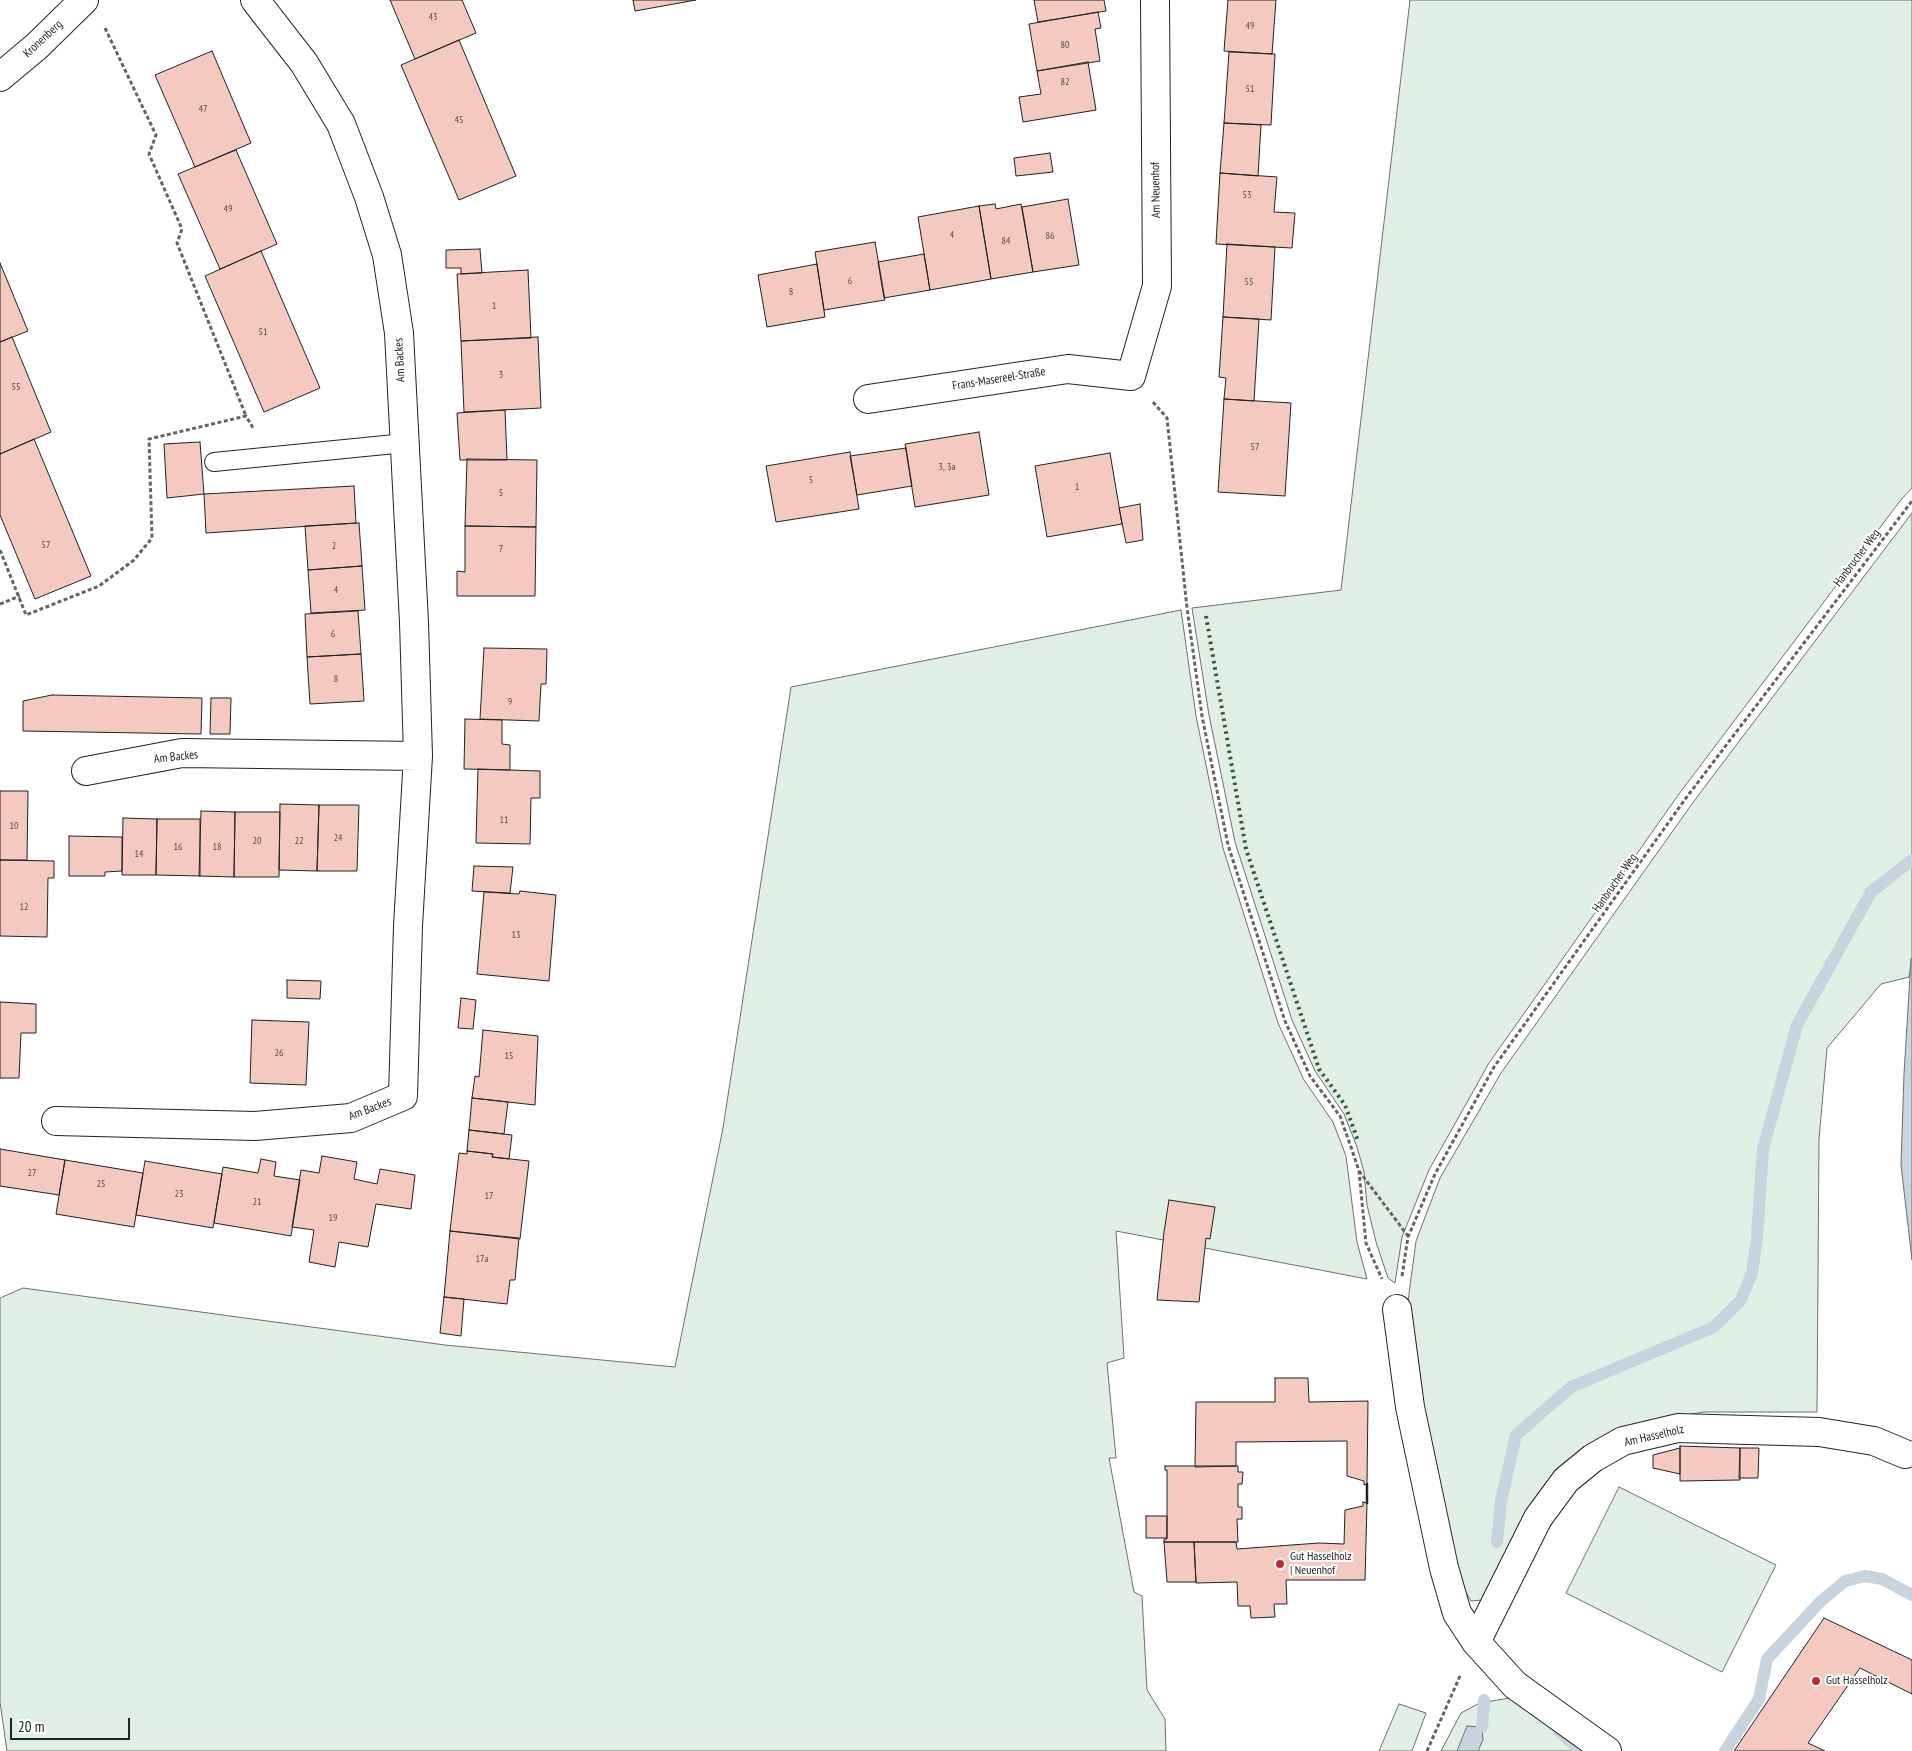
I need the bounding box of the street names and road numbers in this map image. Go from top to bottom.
street label: Kronenberg [20,17,66,61]
street label: Am Neuenhof [1148,162,1164,218]
street label: Am Backes [392,338,408,382]
street label: Frans-Masereel-Straße [951,365,1047,393]
street label: Hanbrucher Weg [1831,526,1883,590]
street label: Am Backes [153,748,199,766]
street label: Hanbrucher Weg [1590,851,1640,915]
street label: Am Backes [347,1094,393,1124]
street label: Am Hasselholz [1623,1422,1685,1450]

